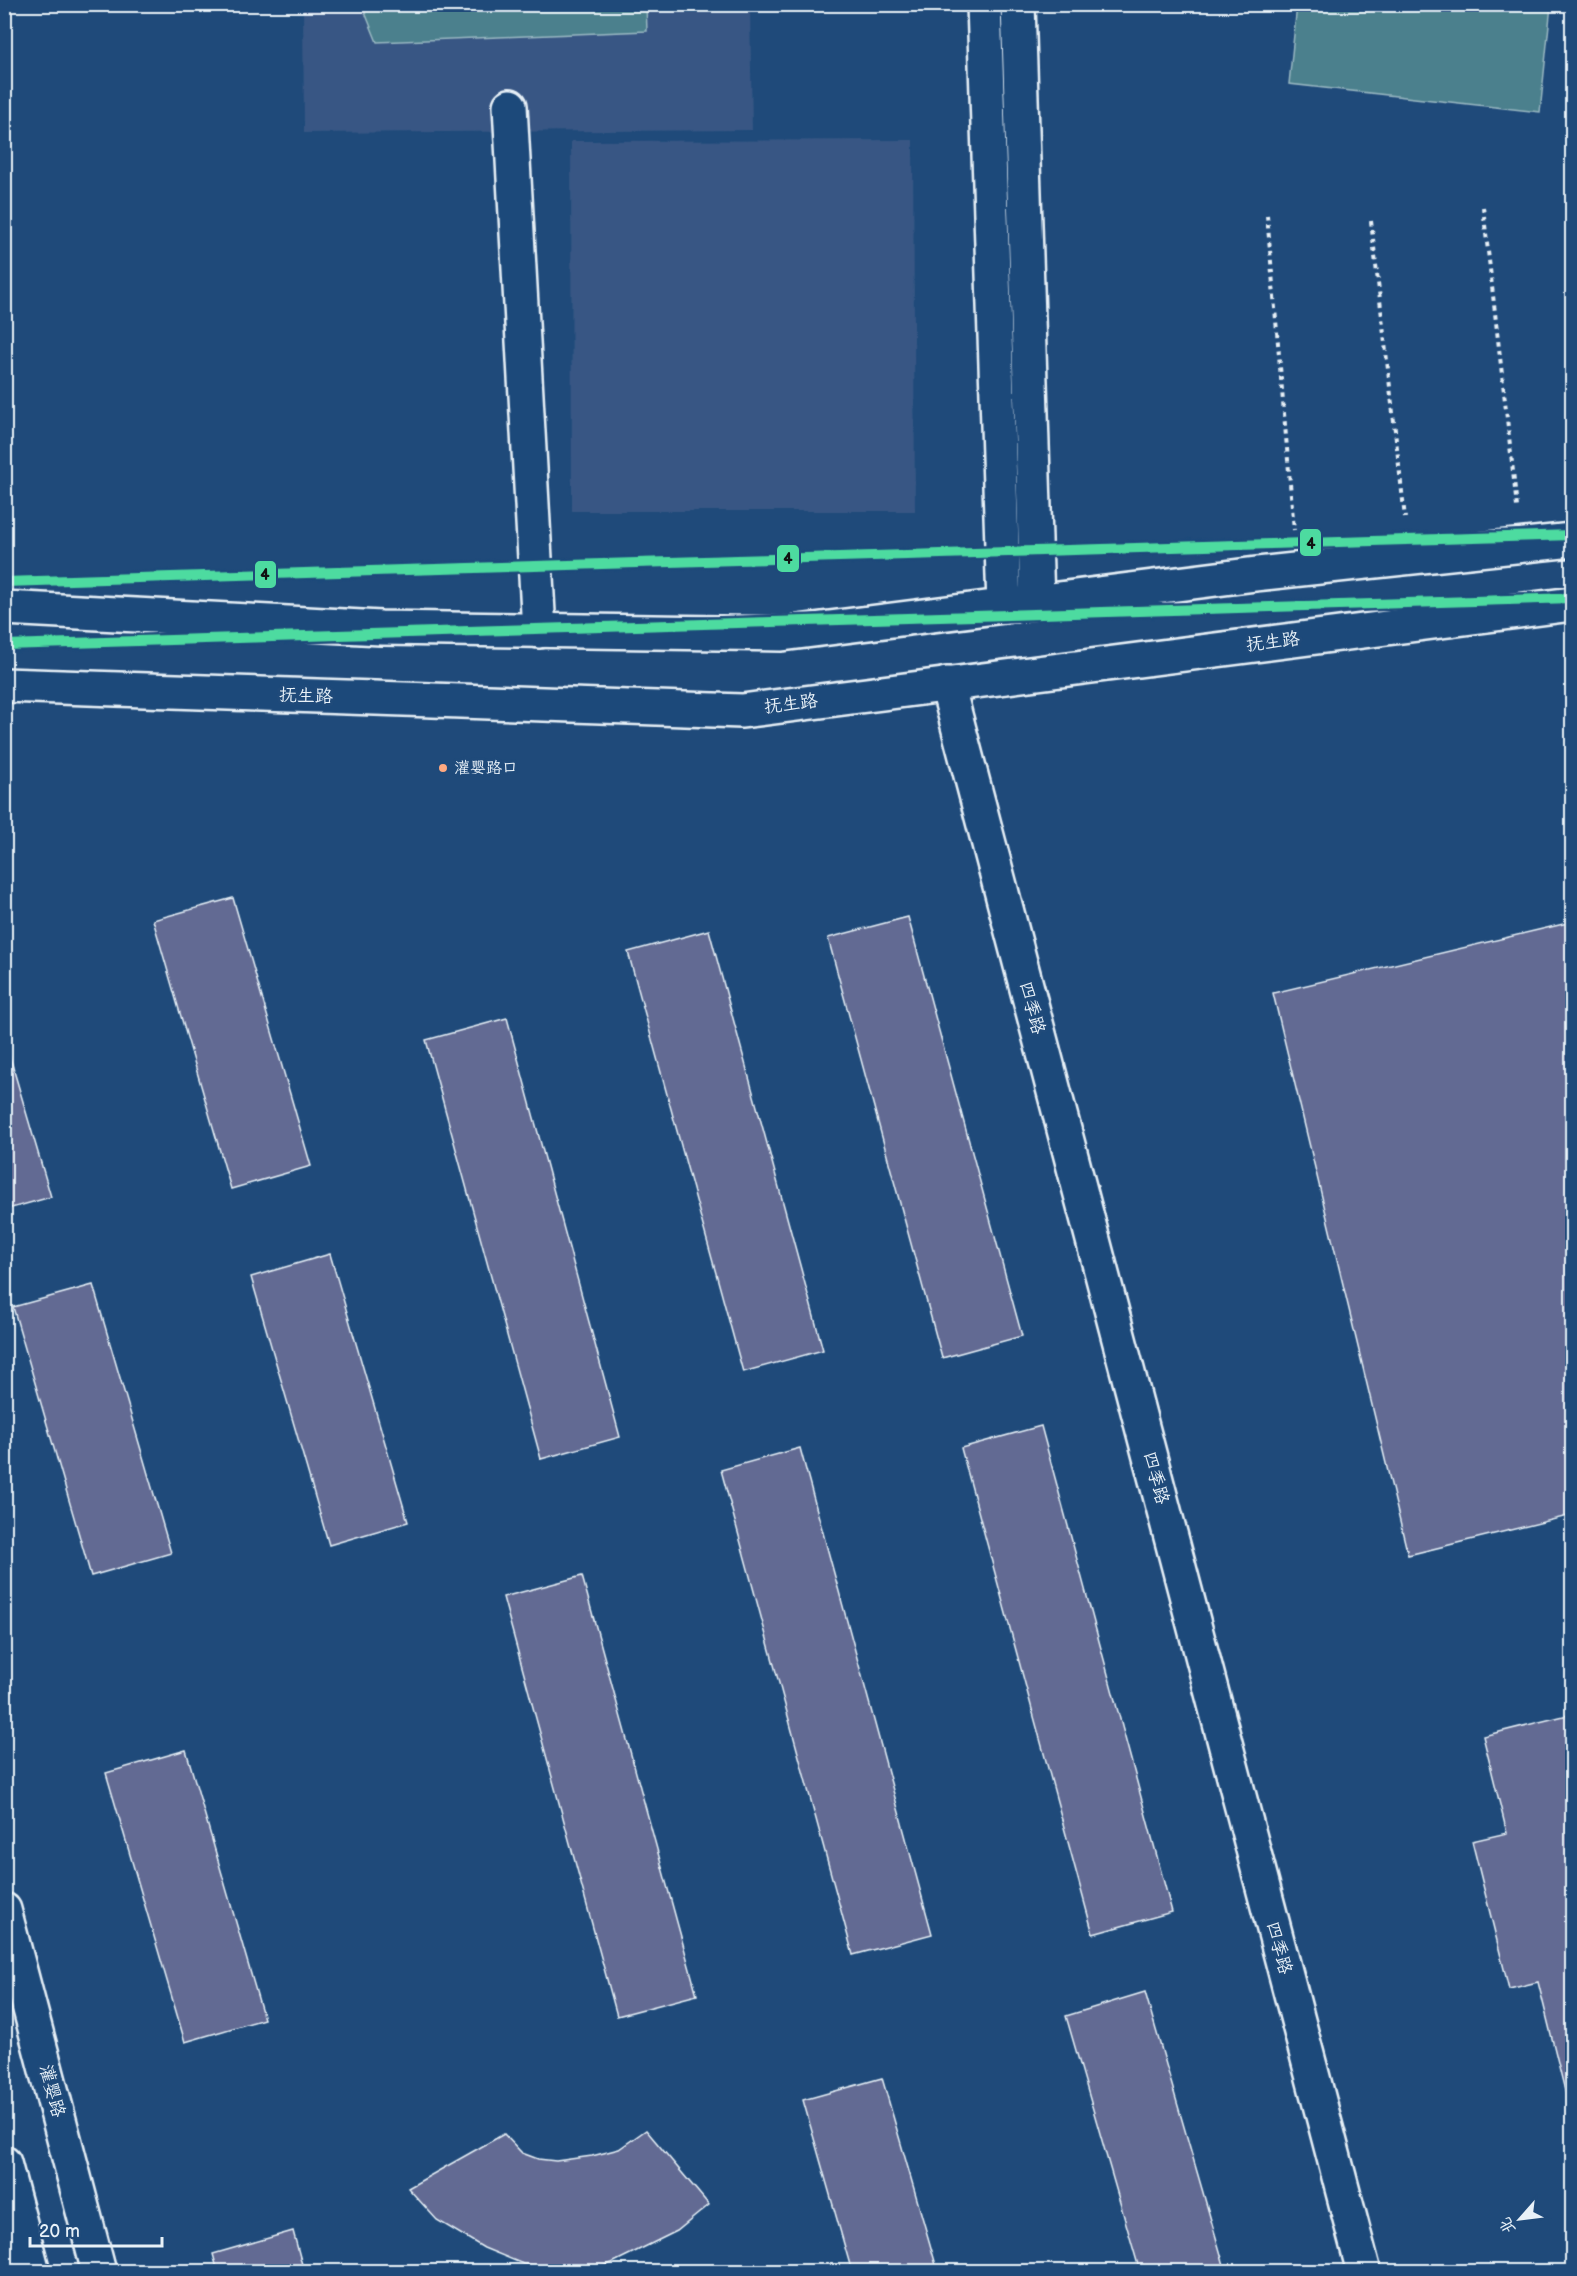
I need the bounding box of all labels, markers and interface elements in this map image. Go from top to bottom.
line badge: 4 [1299,528,1322,557]
text: 4 [1306,535,1316,554]
line badge: 4 [776,544,800,573]
text: 4 [783,550,793,569]
line badge: 4 [254,560,277,589]
text: 4 [260,566,270,585]
street label: 抚生路 [1245,628,1301,656]
street label: 抚生路 [279,685,333,707]
street label: 抚生路 [763,690,819,718]
place label: 灌婴路口 [454,759,518,778]
marker: 灌婴路口 [437,762,449,774]
street label: 四季路 [1015,979,1049,1037]
street label: 四季路 [1139,1449,1173,1507]
street label: 四季路 [1262,1919,1296,1977]
street label: 灌婴路 [35,2062,69,2120]
north arrow [1490,2189,1550,2249]
scale bar [30,2210,162,2248]
text: 北 [1496,2214,1520,2237]
text: 20 m [39,2221,80,2242]

